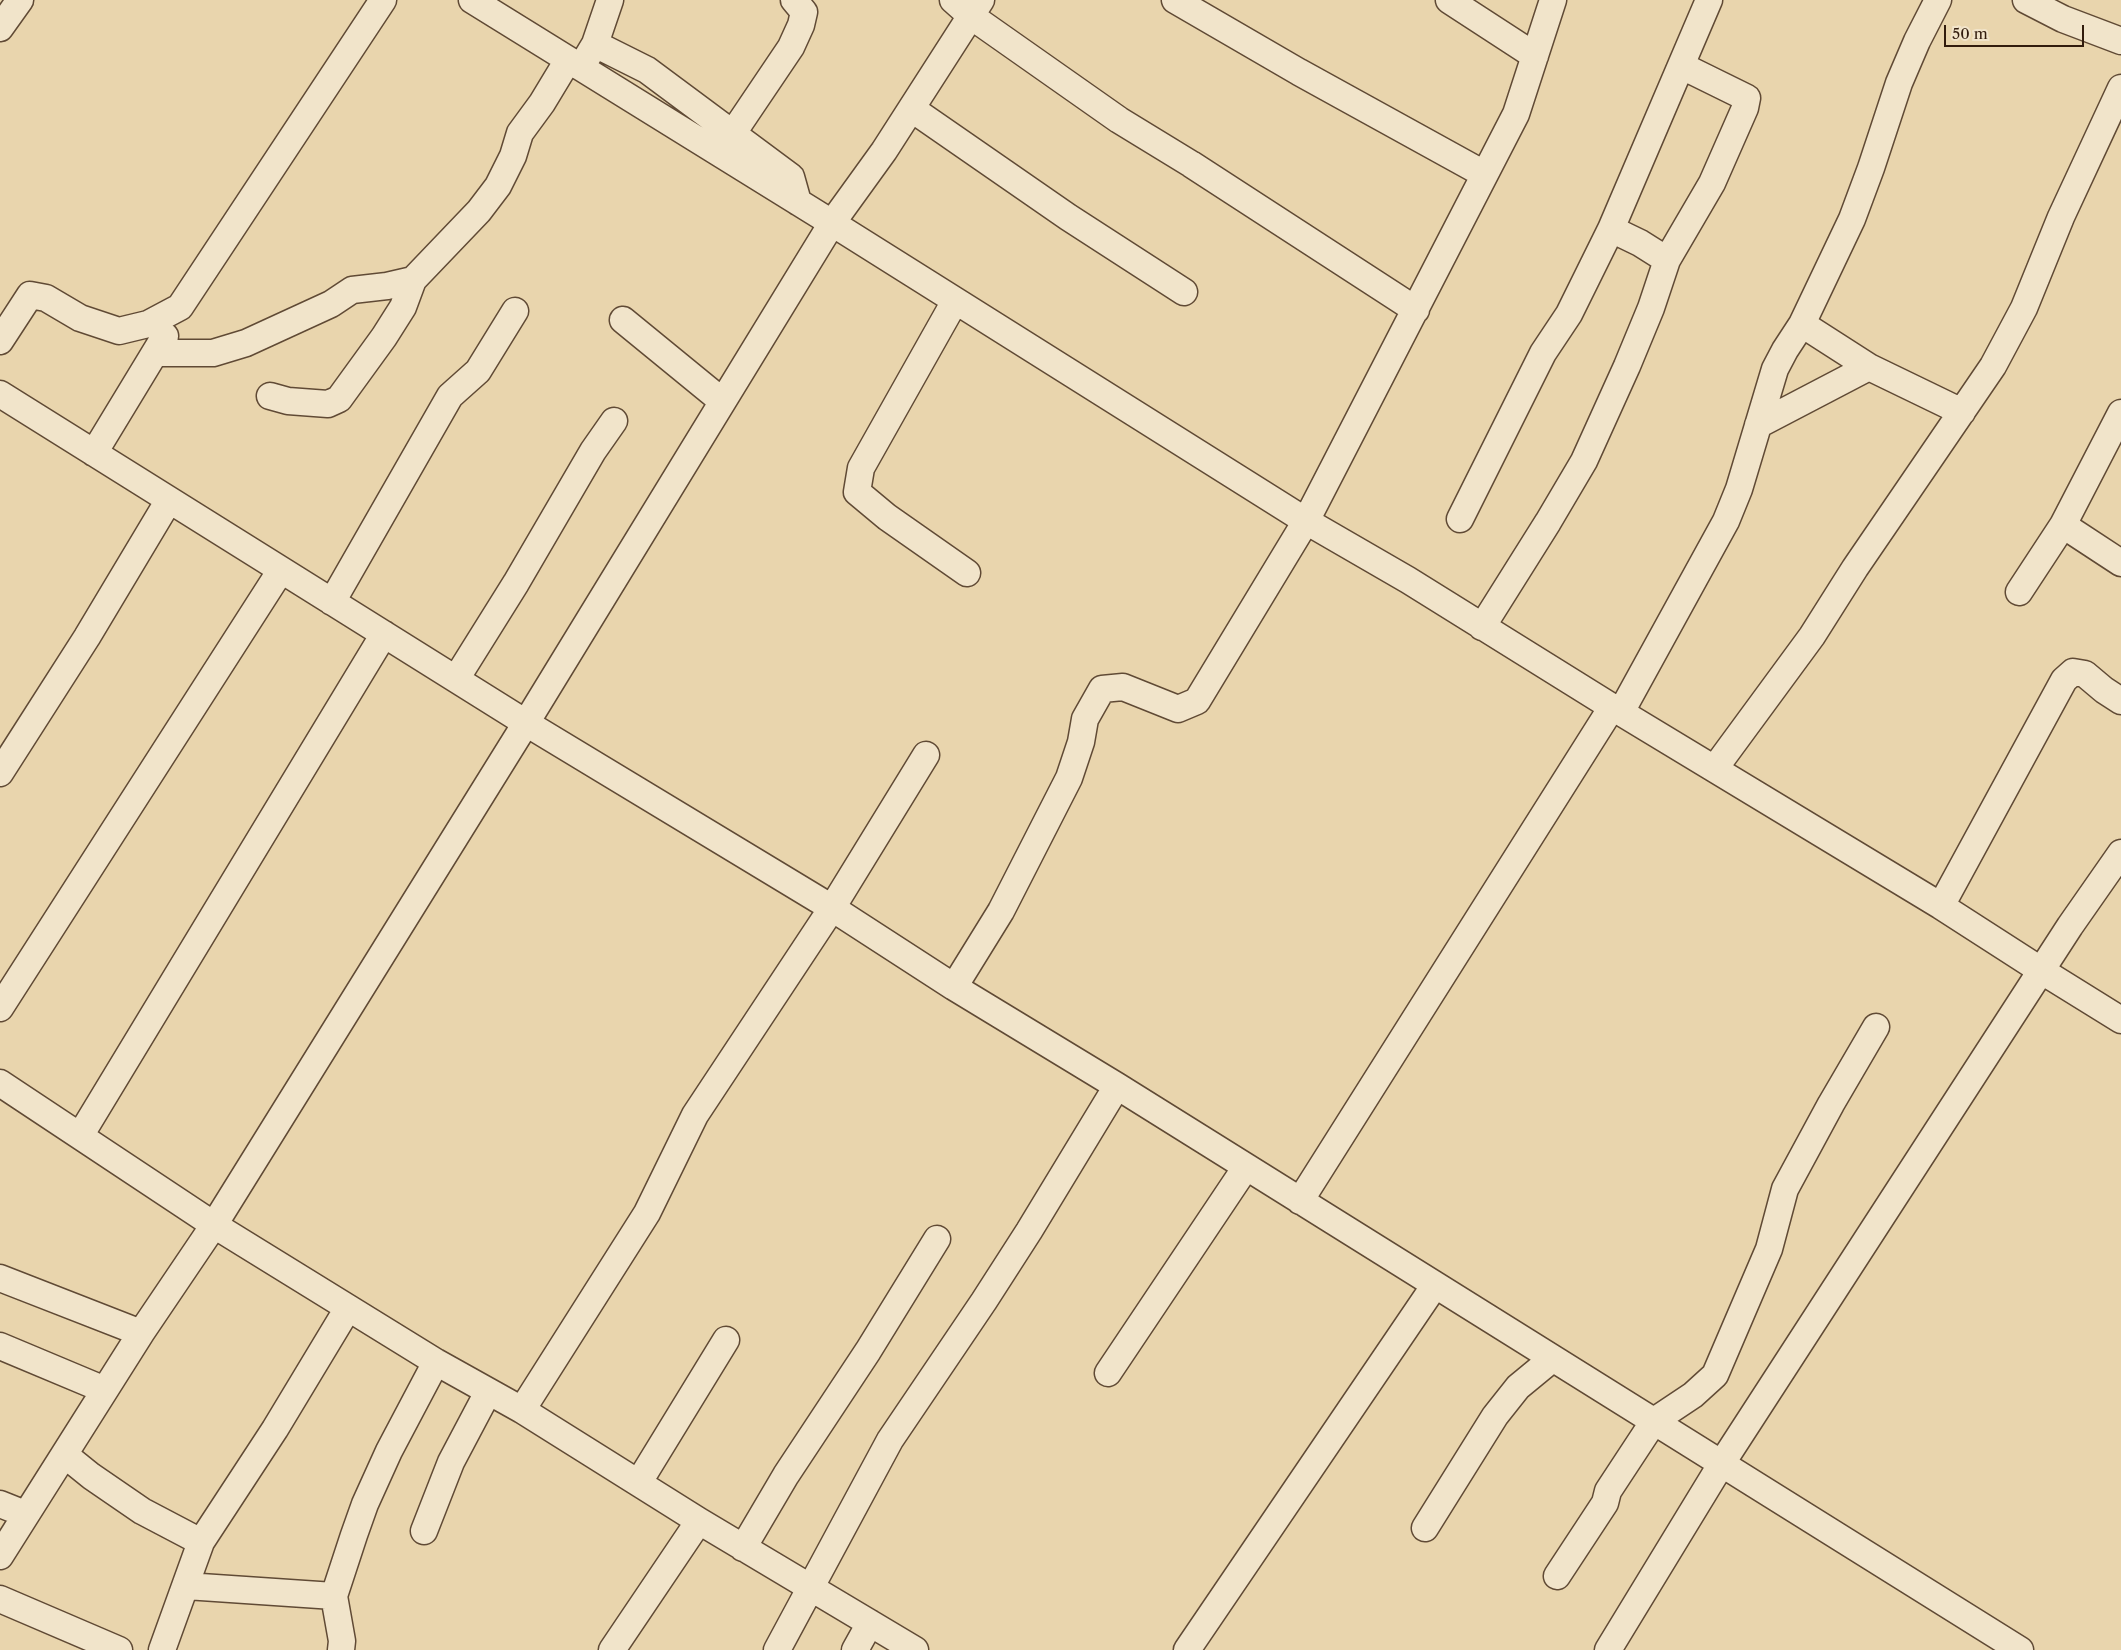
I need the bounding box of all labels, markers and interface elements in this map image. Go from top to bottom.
scale bar [1946,15,2086,47]
text: 50 m [1952,24,1988,43]

